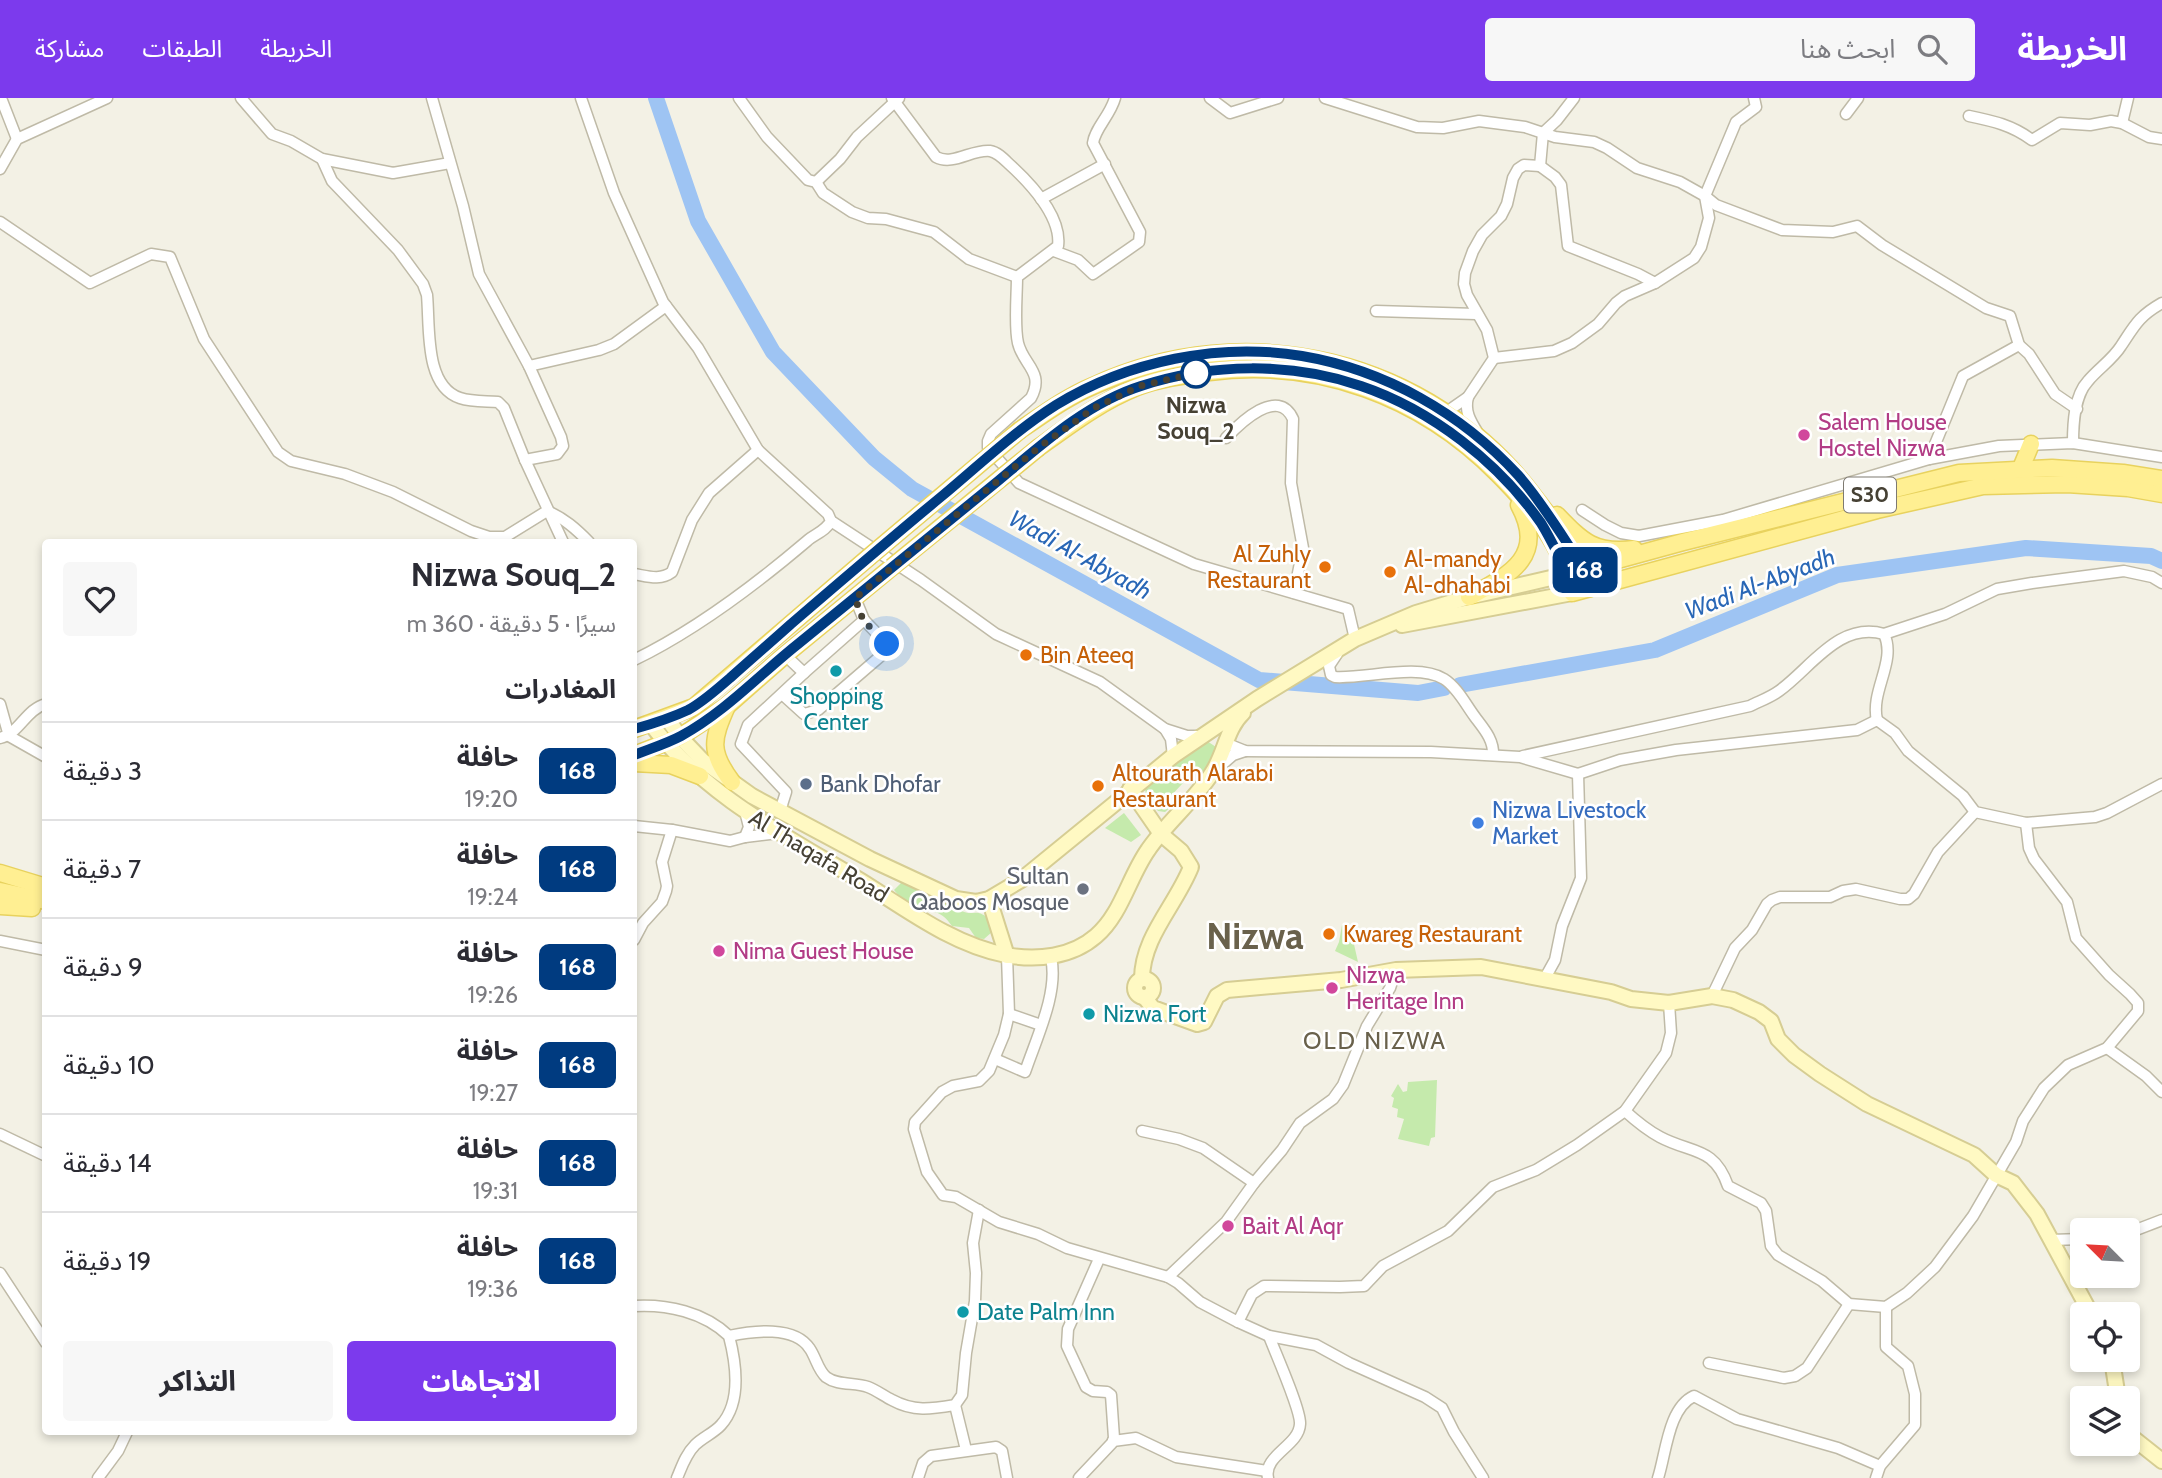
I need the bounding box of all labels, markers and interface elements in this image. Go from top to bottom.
search box [1485,18,1975,81]
text: الخريطة [2017,28,2127,68]
icon: search [1913,30,1951,68]
text: ابحث هنا [1800,33,1895,65]
text: مشاركة [35,34,104,63]
text: الطبقات [142,34,222,63]
text: الخريطة [260,34,332,63]
marker: Nizwa Souq_2 [1181,358,1211,388]
place label: Nizwa Souq_2 [1157,391,1235,445]
place label: Salem House Hostel Nizwa [1818,408,1947,462]
marker: Salem House Hostel Nizwa [1796,427,1812,443]
road number: S30 [1844,478,1896,512]
water label: Wadi Al-Abyadh [1004,503,1157,606]
place label: Al Zuhly Restaurant [1207,540,1311,594]
water label: Wadi Al-Abyadh [1681,542,1839,625]
place label: Al-mandy Al-dhahabi [1404,545,1511,599]
line badge: 168 [1545,547,1625,593]
text: Nizwa Souq_2 [411,554,616,594]
text: 168 [1567,555,1603,584]
marker: Al Zuhly Restaurant [1317,559,1333,575]
button: heart [63,562,137,636]
marker: Al-mandy Al-dhahabi [1382,564,1398,580]
text: سيرًا · 5 دقيقة · 360 m [407,610,616,638]
your location [869,626,904,661]
place label: Bin Ateeq [1040,641,1134,669]
marker: Bin Ateeq [1018,647,1034,663]
marker: Shopping Center [828,663,844,679]
text: المغادرات [505,673,616,705]
place label: Shopping Center [789,682,883,736]
text: حافلة [457,741,518,773]
text: 3 دقيقة [63,755,142,787]
text: 168 [559,756,596,785]
place label: Altourath Alarabi Restaurant [1112,759,1273,813]
place label: Bank Dhofar [820,770,941,798]
marker: Bank Dhofar [798,776,814,792]
marker: Altourath Alarabi Restaurant [1090,778,1106,794]
text: 19:20 [465,785,518,813]
place label: Nizwa Livestock Market [1492,796,1647,850]
street label: Al Thaqafa Road [744,803,894,909]
marker: Nizwa Livestock Market [1470,815,1486,831]
text: حافلة [457,839,518,871]
text: 7 دقيقة [63,853,141,885]
text: 168 [559,854,596,883]
place label: Sultan Qaboos Mosque [910,862,1069,916]
marker: Sultan Qaboos Mosque [1075,881,1091,897]
text: 19:24 [467,883,518,911]
district label: Nizwa [1206,913,1304,958]
place label: Kwareg Restaurant [1343,920,1522,948]
marker: Kwareg Restaurant [1321,926,1337,942]
text: حافلة [457,937,518,969]
place label: Nima Guest House [733,937,914,965]
marker: Nima Guest House [711,943,727,959]
text: 9 دقيقة [63,951,143,983]
text: 168 [559,952,596,981]
place label: Nizwa Heritage Inn [1346,961,1464,1015]
marker: Nizwa Heritage Inn [1324,980,1340,996]
text: 19:26 [468,981,518,1009]
place label: Nizwa Fort [1103,1000,1206,1028]
marker: Nizwa Fort [1081,1006,1097,1022]
district label: OLD NIZWA [1303,1026,1447,1055]
text: حافلة [457,1035,518,1067]
text: 10 دقيقة [63,1049,155,1081]
text: 168 [559,1050,596,1079]
text: 19:27 [469,1079,518,1107]
text: حافلة [457,1133,518,1165]
text: 14 دقيقة [63,1147,152,1179]
text: 168 [559,1148,596,1177]
text: 19:31 [473,1177,518,1205]
place label: Bait Al Aqr [1242,1212,1344,1240]
marker: Bait Al Aqr [1220,1218,1236,1234]
north arrow [2070,1218,2140,1288]
map controls [2070,1218,2140,1456]
text: حافلة [457,1231,518,1263]
text: 19 دقيقة [63,1245,151,1277]
text: 168 [559,1246,596,1275]
text: 19:36 [467,1275,518,1303]
place label: Date Palm Inn [977,1298,1115,1326]
button: locate [2070,1302,2140,1372]
marker: Date Palm Inn [955,1304,971,1320]
button: التذاكر [63,1341,333,1421]
button: الاتجاهات [347,1341,616,1421]
button: layers [2070,1386,2140,1456]

